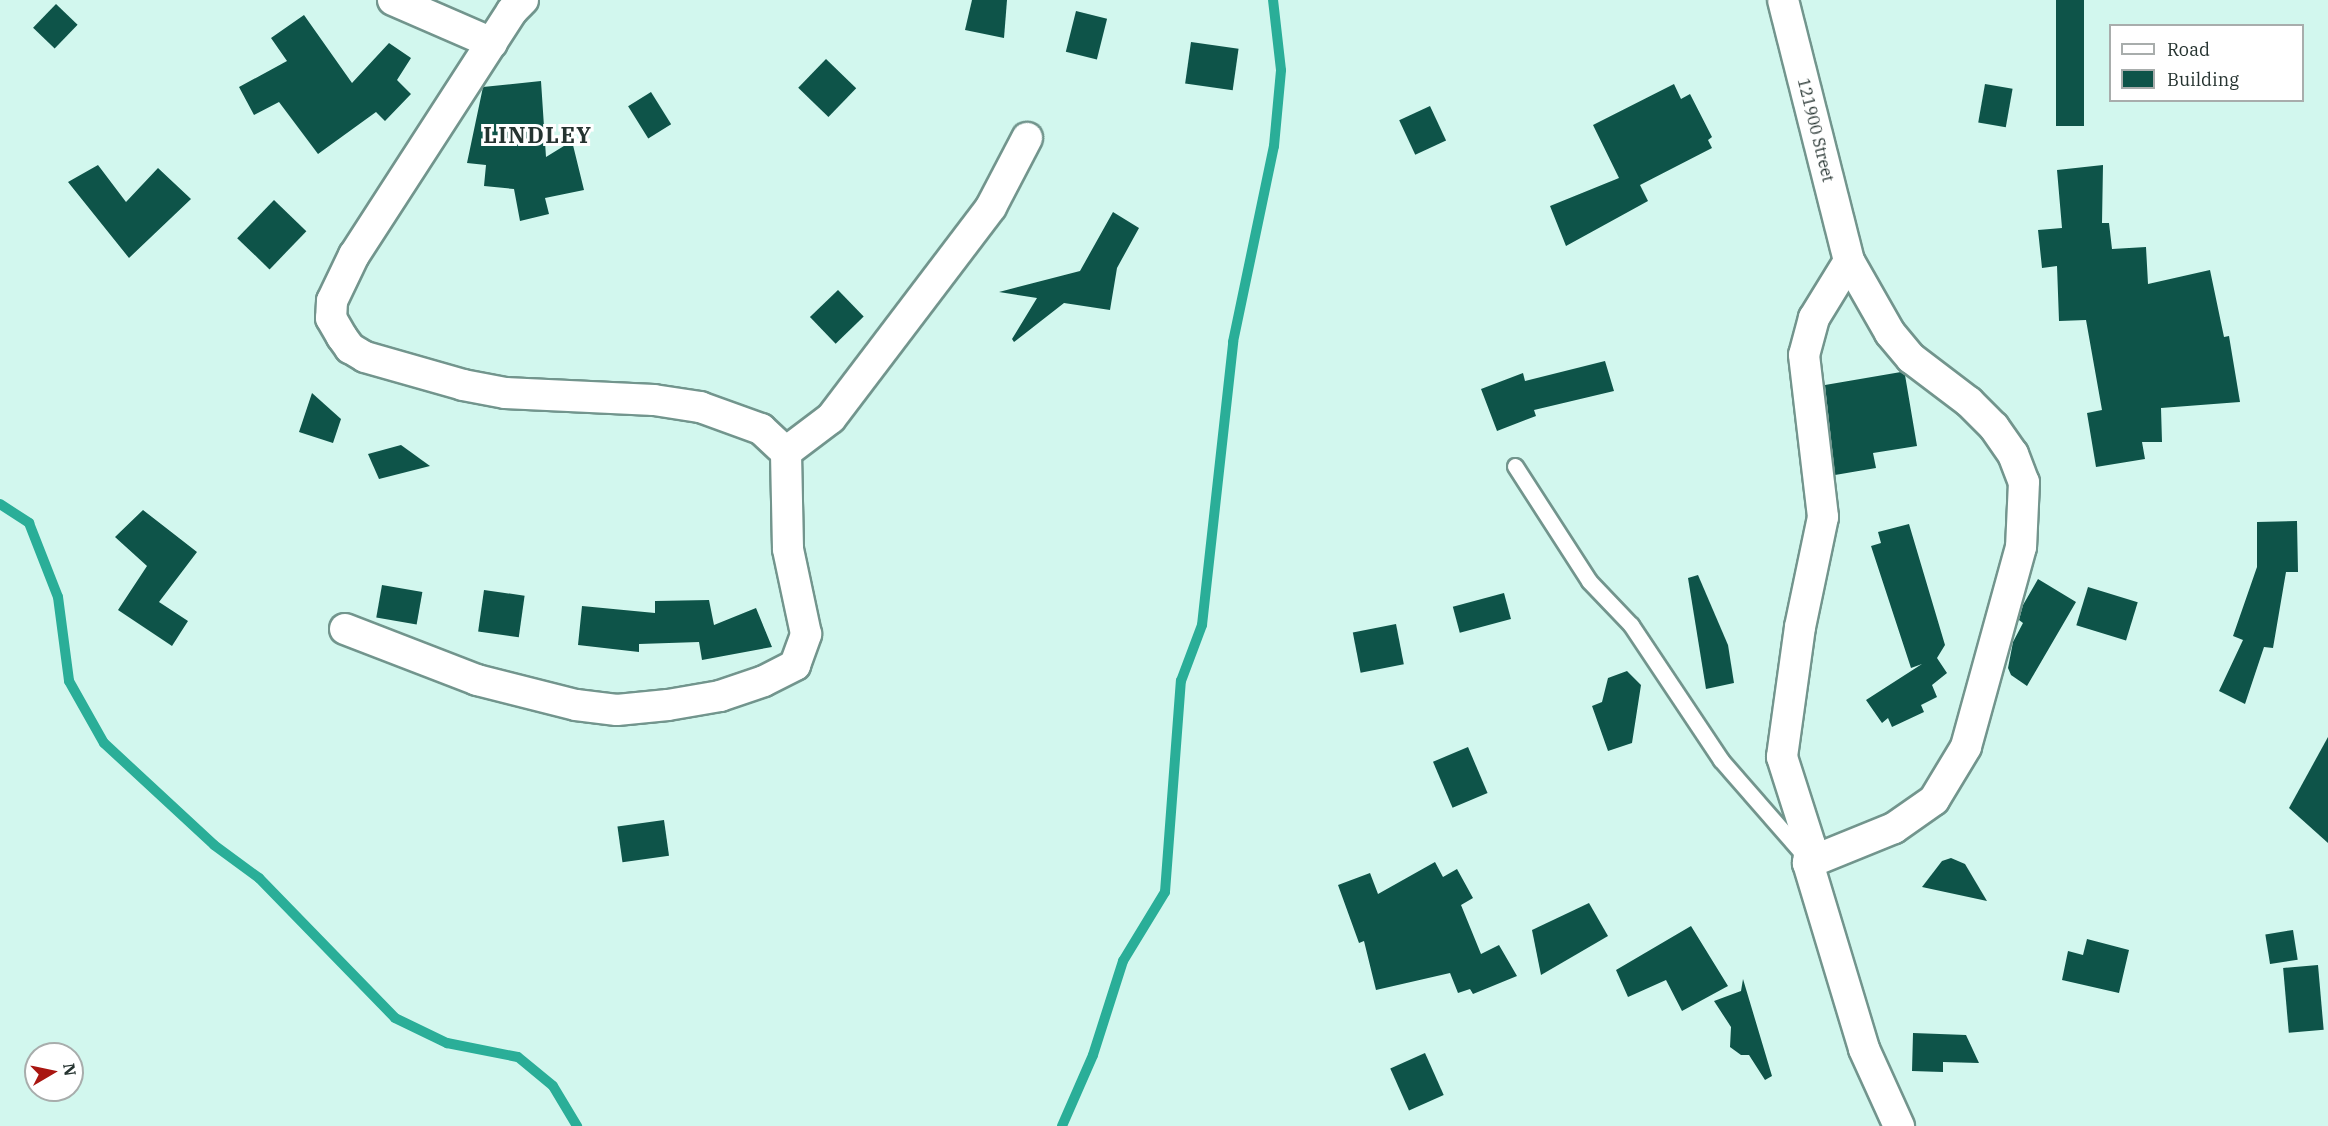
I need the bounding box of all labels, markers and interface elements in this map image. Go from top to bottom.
legend [2109,24,2304,102]
text: Road [2167,38,2210,61]
text: Building [2167,68,2239,91]
street label: 121900 Street [1794,76,1838,184]
district label: LINDLEY [483,122,593,148]
north arrow [24,1042,84,1102]
text: N [59,1062,81,1077]

